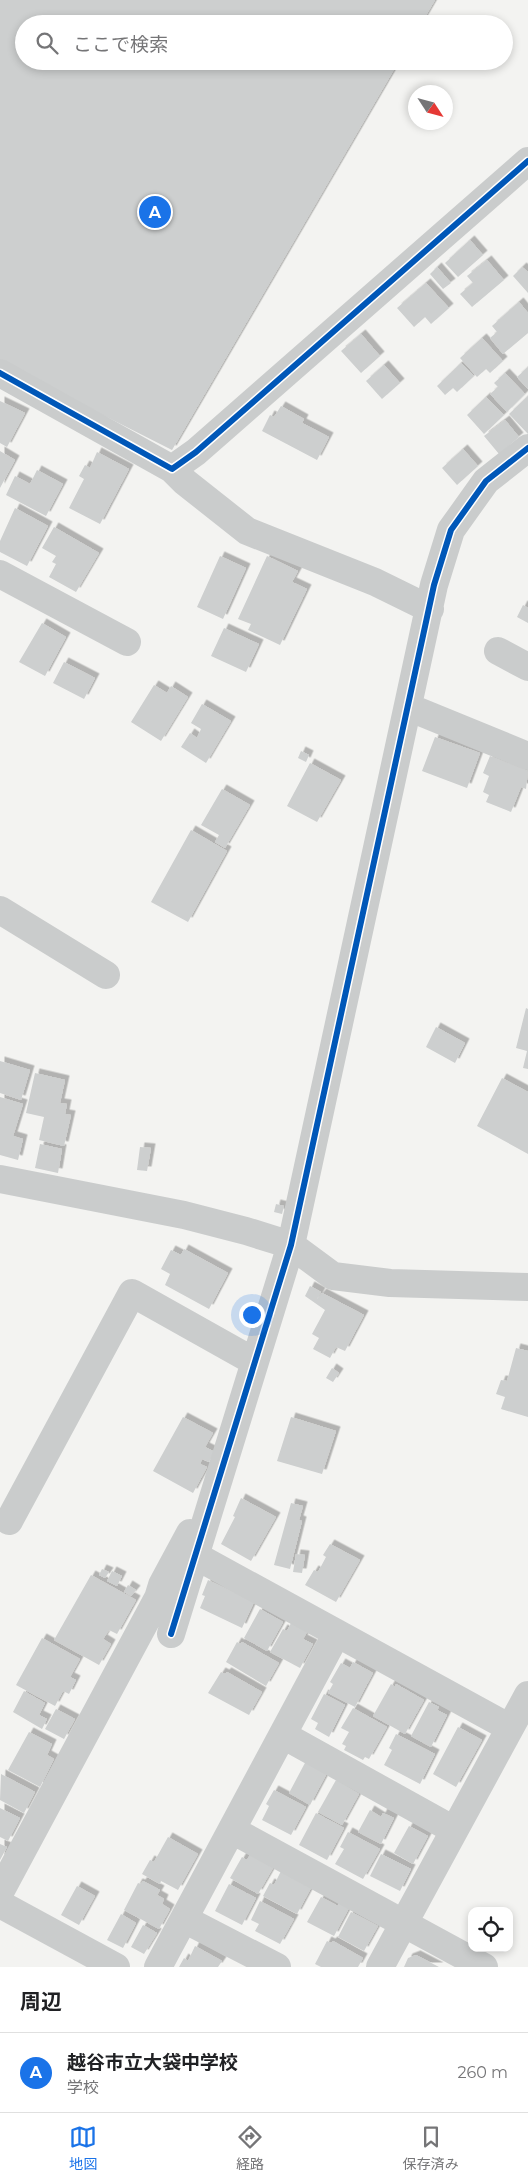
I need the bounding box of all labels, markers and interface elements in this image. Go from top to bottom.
search box [15,15,513,70]
icon: search [33,29,61,57]
text: ここで検索 [73,33,168,56]
north arrow [408,85,453,130]
pin: A [139,193,171,231]
your location [239,1302,265,1328]
map controls [468,1907,513,1952]
button: locate [468,1907,513,1952]
text: 周辺 [20,1989,62,2014]
text: 越谷市立大袋中学校 [67,2051,238,2074]
text: A [30,2063,42,2082]
text: 260 m [457,2063,508,2082]
text: 学校 [67,2078,99,2097]
tab: 地図 [69,2123,97,2173]
tab: 経路 [236,2123,264,2173]
tab: 保存済み [403,2123,459,2173]

